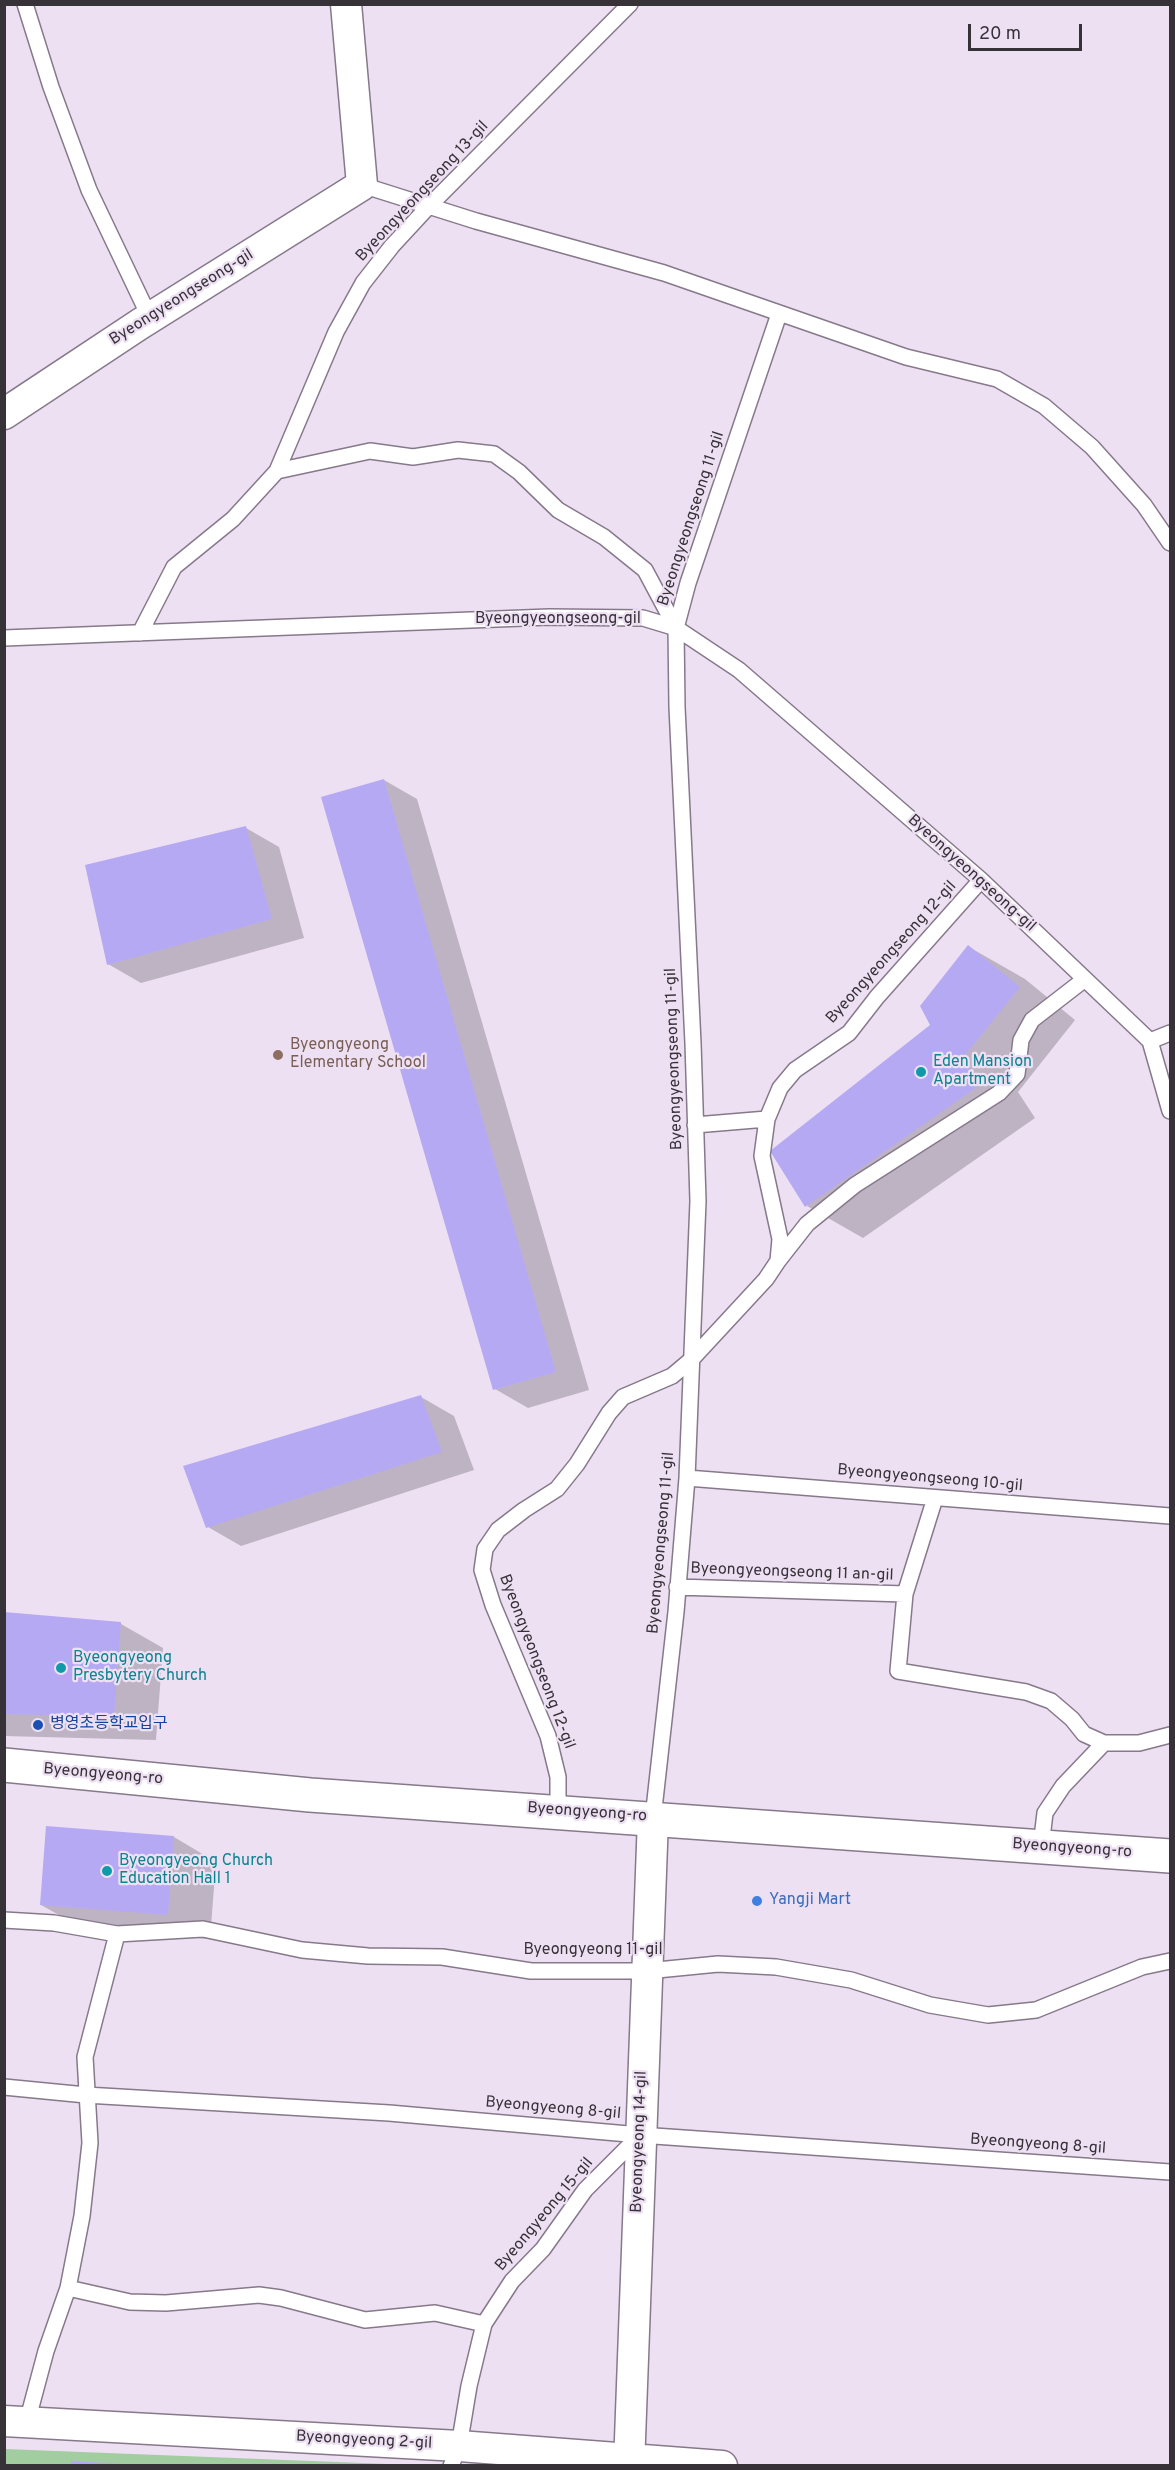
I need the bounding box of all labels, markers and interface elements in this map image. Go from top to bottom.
scale bar [971,12,1085,50]
text: 20 m [979,23,1021,46]
street label: Byeongyeongseong 13-gil [353,118,493,266]
street label: Byeongyeongseong-gil [106,246,258,350]
street label: Byeongyeongseong 11-gil [655,429,729,609]
street label: Byeongyeongseong-gil [475,610,641,630]
street label: Byeongyeongseong-gil [903,811,1039,937]
street label: Byeongyeongseong 12-gil [823,878,961,1028]
street label: Byeongyeongseong 11-gil [662,967,688,1151]
place label: Byeongyeong Elementary School [290,1036,426,1074]
marker: Byeongyeong Elementary School [271,1048,285,1062]
place label: Eden Mansion Apartment [933,1053,1032,1091]
marker: Eden Mansion Apartment [914,1065,928,1079]
street label: Byeongyeongseong 11-gil [644,1451,680,1635]
street label: Byeongyeongseong 10-gil [836,1461,1024,1497]
street label: Byeongyeongseong 11 an-gil [690,1560,894,1586]
street label: Byeongyeongseong 12-gil [494,1572,578,1752]
place label: Byeongyeong Presbytery Church [73,1649,207,1687]
marker: Byeongyeong Presbytery Church [54,1661,68,1675]
place label: 병영초등학교입구 [50,1715,168,1735]
marker: 병영초등학교입구 [31,1718,45,1732]
street label: Byeongyeong-ro [42,1760,164,1790]
street label: Byeongyeong-ro [526,1799,648,1827]
street label: Byeongyeong-ro [1011,1835,1133,1863]
place label: Byeongyeong Church Education Hall 1 [119,1852,273,1890]
marker: Byeongyeong Church Education Hall 1 [100,1864,114,1878]
place label: Yangji Mart [769,1891,851,1911]
marker: Yangji Mart [750,1894,764,1908]
street label: Byeongyeong 11-gil [523,1941,663,1961]
street label: Byeongyeong 14-gil [628,2071,652,2213]
street label: Byeongyeong 8-gil [484,2094,622,2124]
street label: Byeongyeong 8-gil [969,2131,1107,2159]
street label: Byeongyeong 15-gil [492,2154,598,2276]
street label: Byeongyeong 2-gil [295,2428,433,2454]

